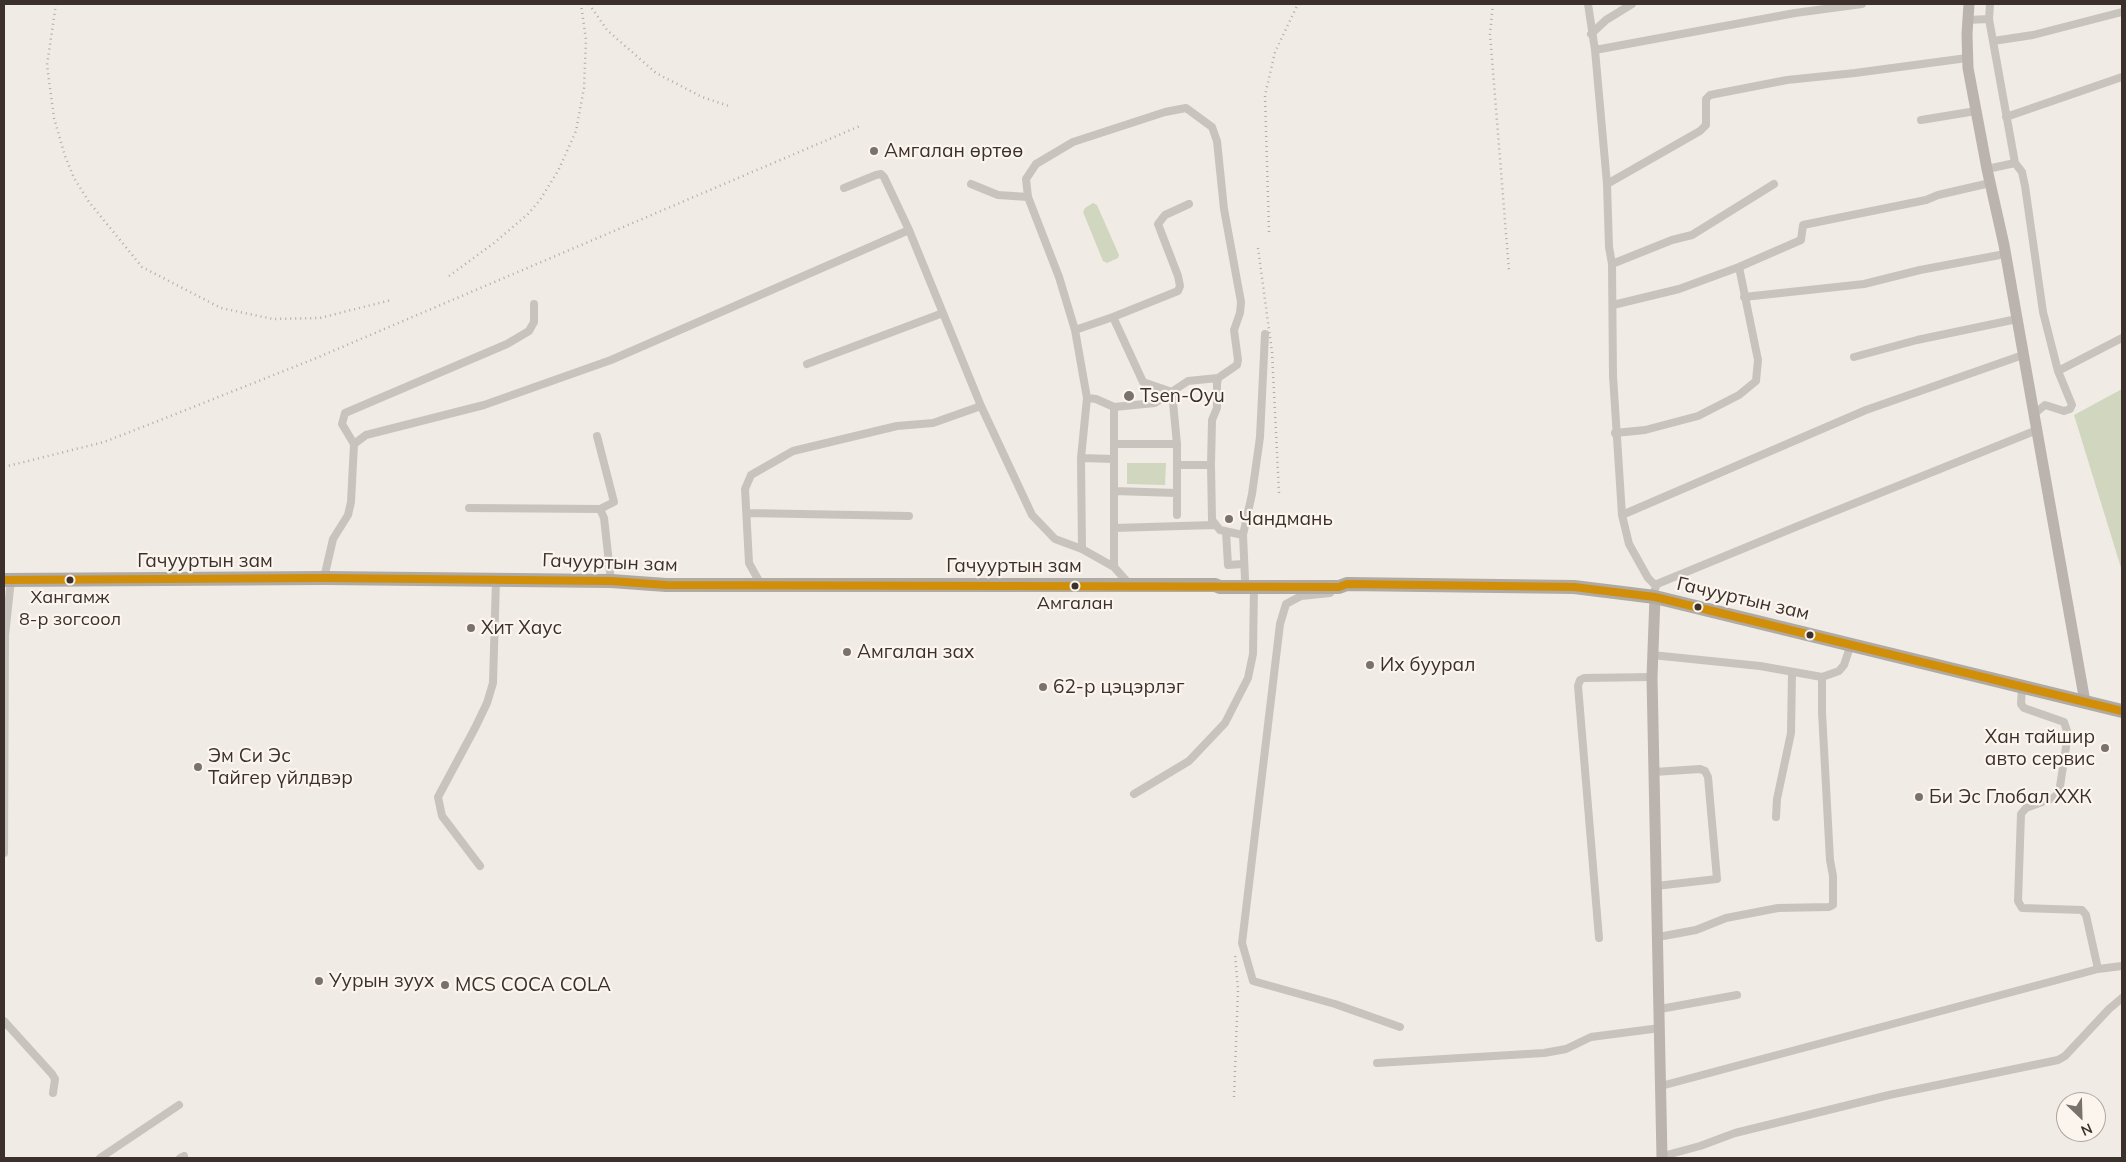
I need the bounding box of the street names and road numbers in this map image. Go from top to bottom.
street label: Гачууртын зам [542,549,678,577]
street label: Гачууртын зам [137,550,273,572]
street label: Гачууртын зам [946,555,1082,577]
street label: Гачууртын зам [1674,573,1812,625]

